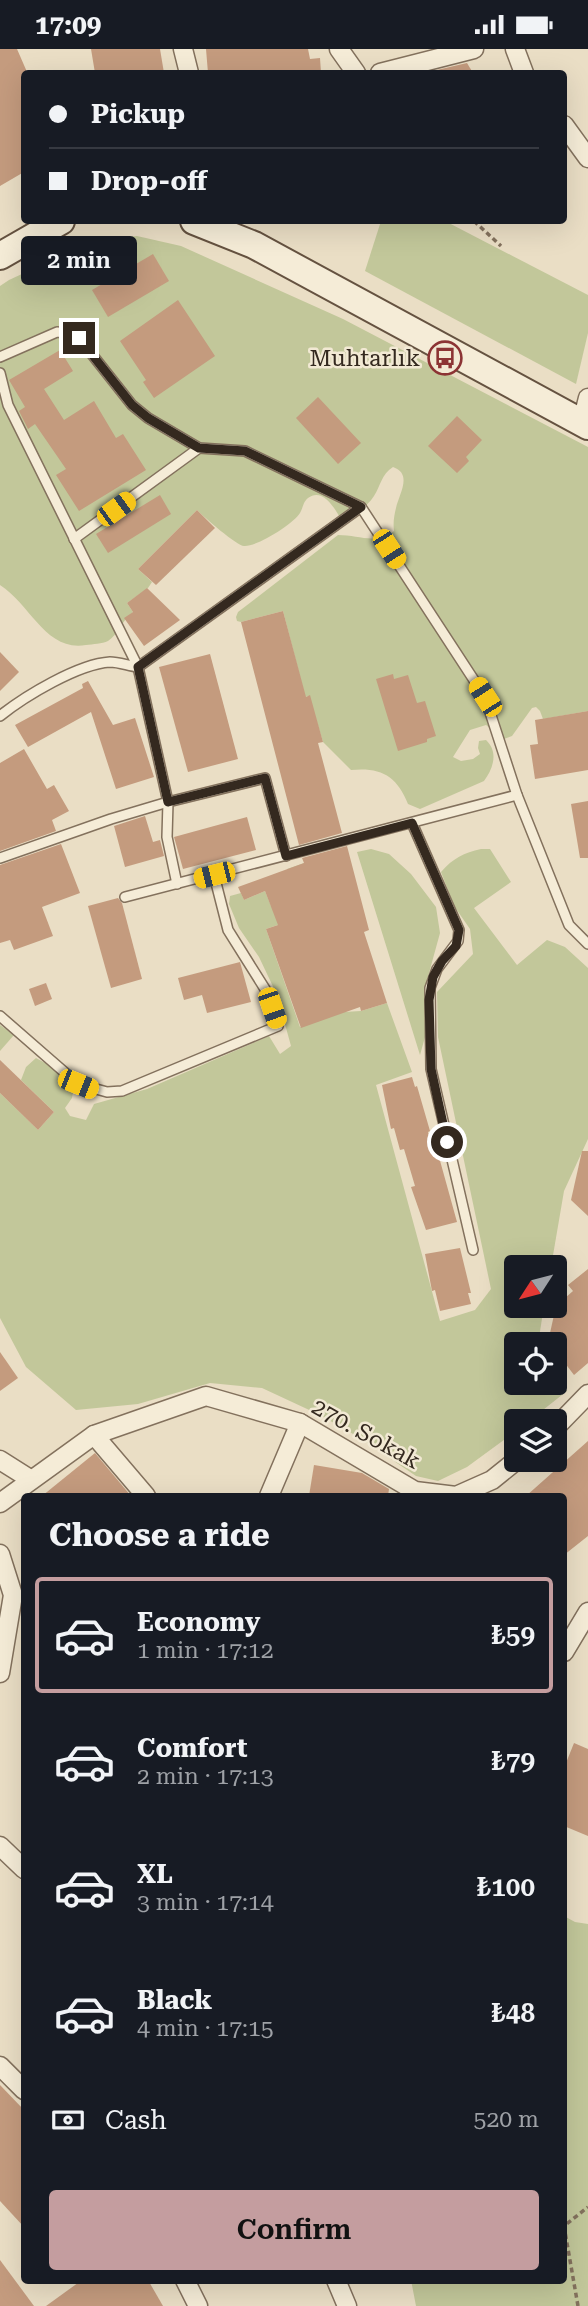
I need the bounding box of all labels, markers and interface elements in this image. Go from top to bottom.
text: 17:09 [35,10,101,40]
text: Pickup [91,99,185,129]
text: Drop-off [91,166,207,196]
callout: 2 min [21,237,137,285]
text: 2 min [47,247,111,274]
route end [63,322,95,354]
bus stop icon: Muhtarlık [426,339,464,377]
place label: Muhtarlık [310,345,420,372]
car [93,488,140,530]
car [369,526,410,572]
car [465,674,506,720]
car [192,860,237,890]
car [256,985,289,1031]
car [55,1066,102,1102]
route start [431,1126,463,1158]
north arrow [504,1255,567,1318]
map controls [504,1255,567,1472]
button: locate [504,1332,567,1395]
street label: 270. Sokak [307,1393,425,1475]
button: layers [504,1409,567,1472]
text: Choose a ride [49,1516,270,1554]
icon: car [53,1604,116,1667]
text: Economy [137,1607,260,1637]
text: ₺59 [491,1620,535,1650]
text: 1 min · 17:12 [137,1637,274,1664]
icon: car [53,1730,116,1793]
text: Comfort [137,1733,247,1763]
text: ₺79 [491,1746,535,1776]
text: 2 min · 17:13 [137,1763,274,1790]
icon: car [53,1856,116,1919]
text: XL [137,1859,173,1889]
text: ₺100 [477,1872,535,1902]
text: 3 min · 17:14 [137,1889,274,1916]
icon: car [53,1982,116,2045]
text: Black [137,1985,212,2015]
text: ₺48 [491,1998,535,2028]
text: 4 min · 17:15 [137,2015,274,2042]
icon: cash [49,2101,87,2139]
text: Cash [105,2105,167,2135]
text: 520 m [474,2106,539,2133]
button: Confirm [49,2190,539,2270]

